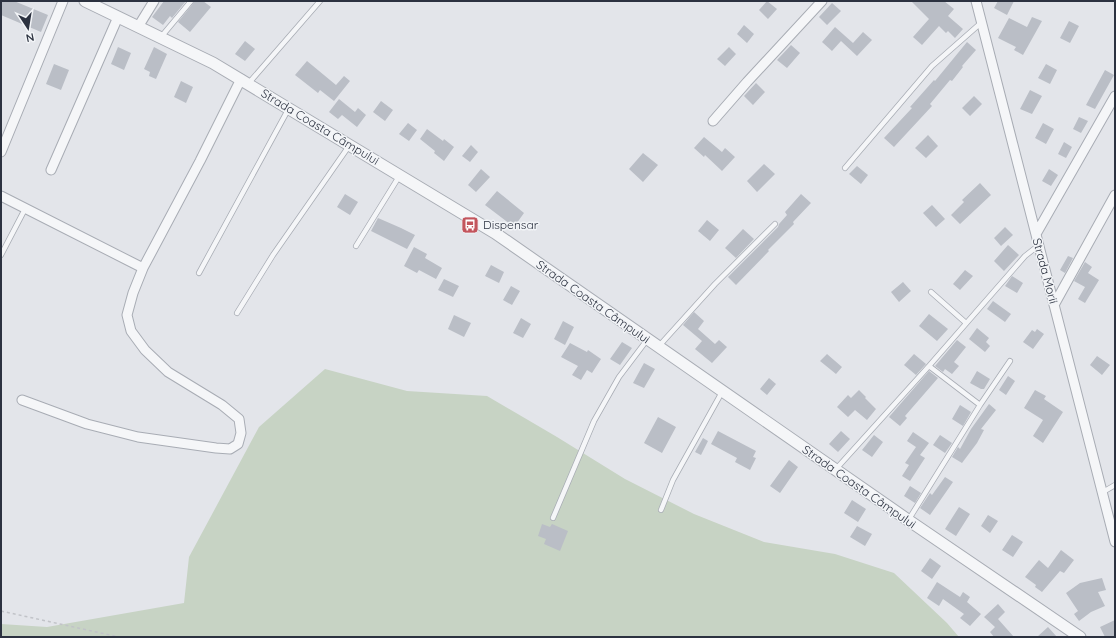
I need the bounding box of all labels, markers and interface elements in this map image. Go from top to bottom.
north arrow [8,8,48,48]
text: N [25,30,35,45]
street label: Strada Coasta Câmpului [258,85,382,168]
bus stop icon: Dispensar [460,215,480,235]
place label: Dispensar [483,217,539,232]
street label: Strada Morii [1030,236,1061,305]
street label: Strada Coasta Câmpului [534,257,653,347]
street label: Strada Coasta Câmpului [800,442,919,532]

